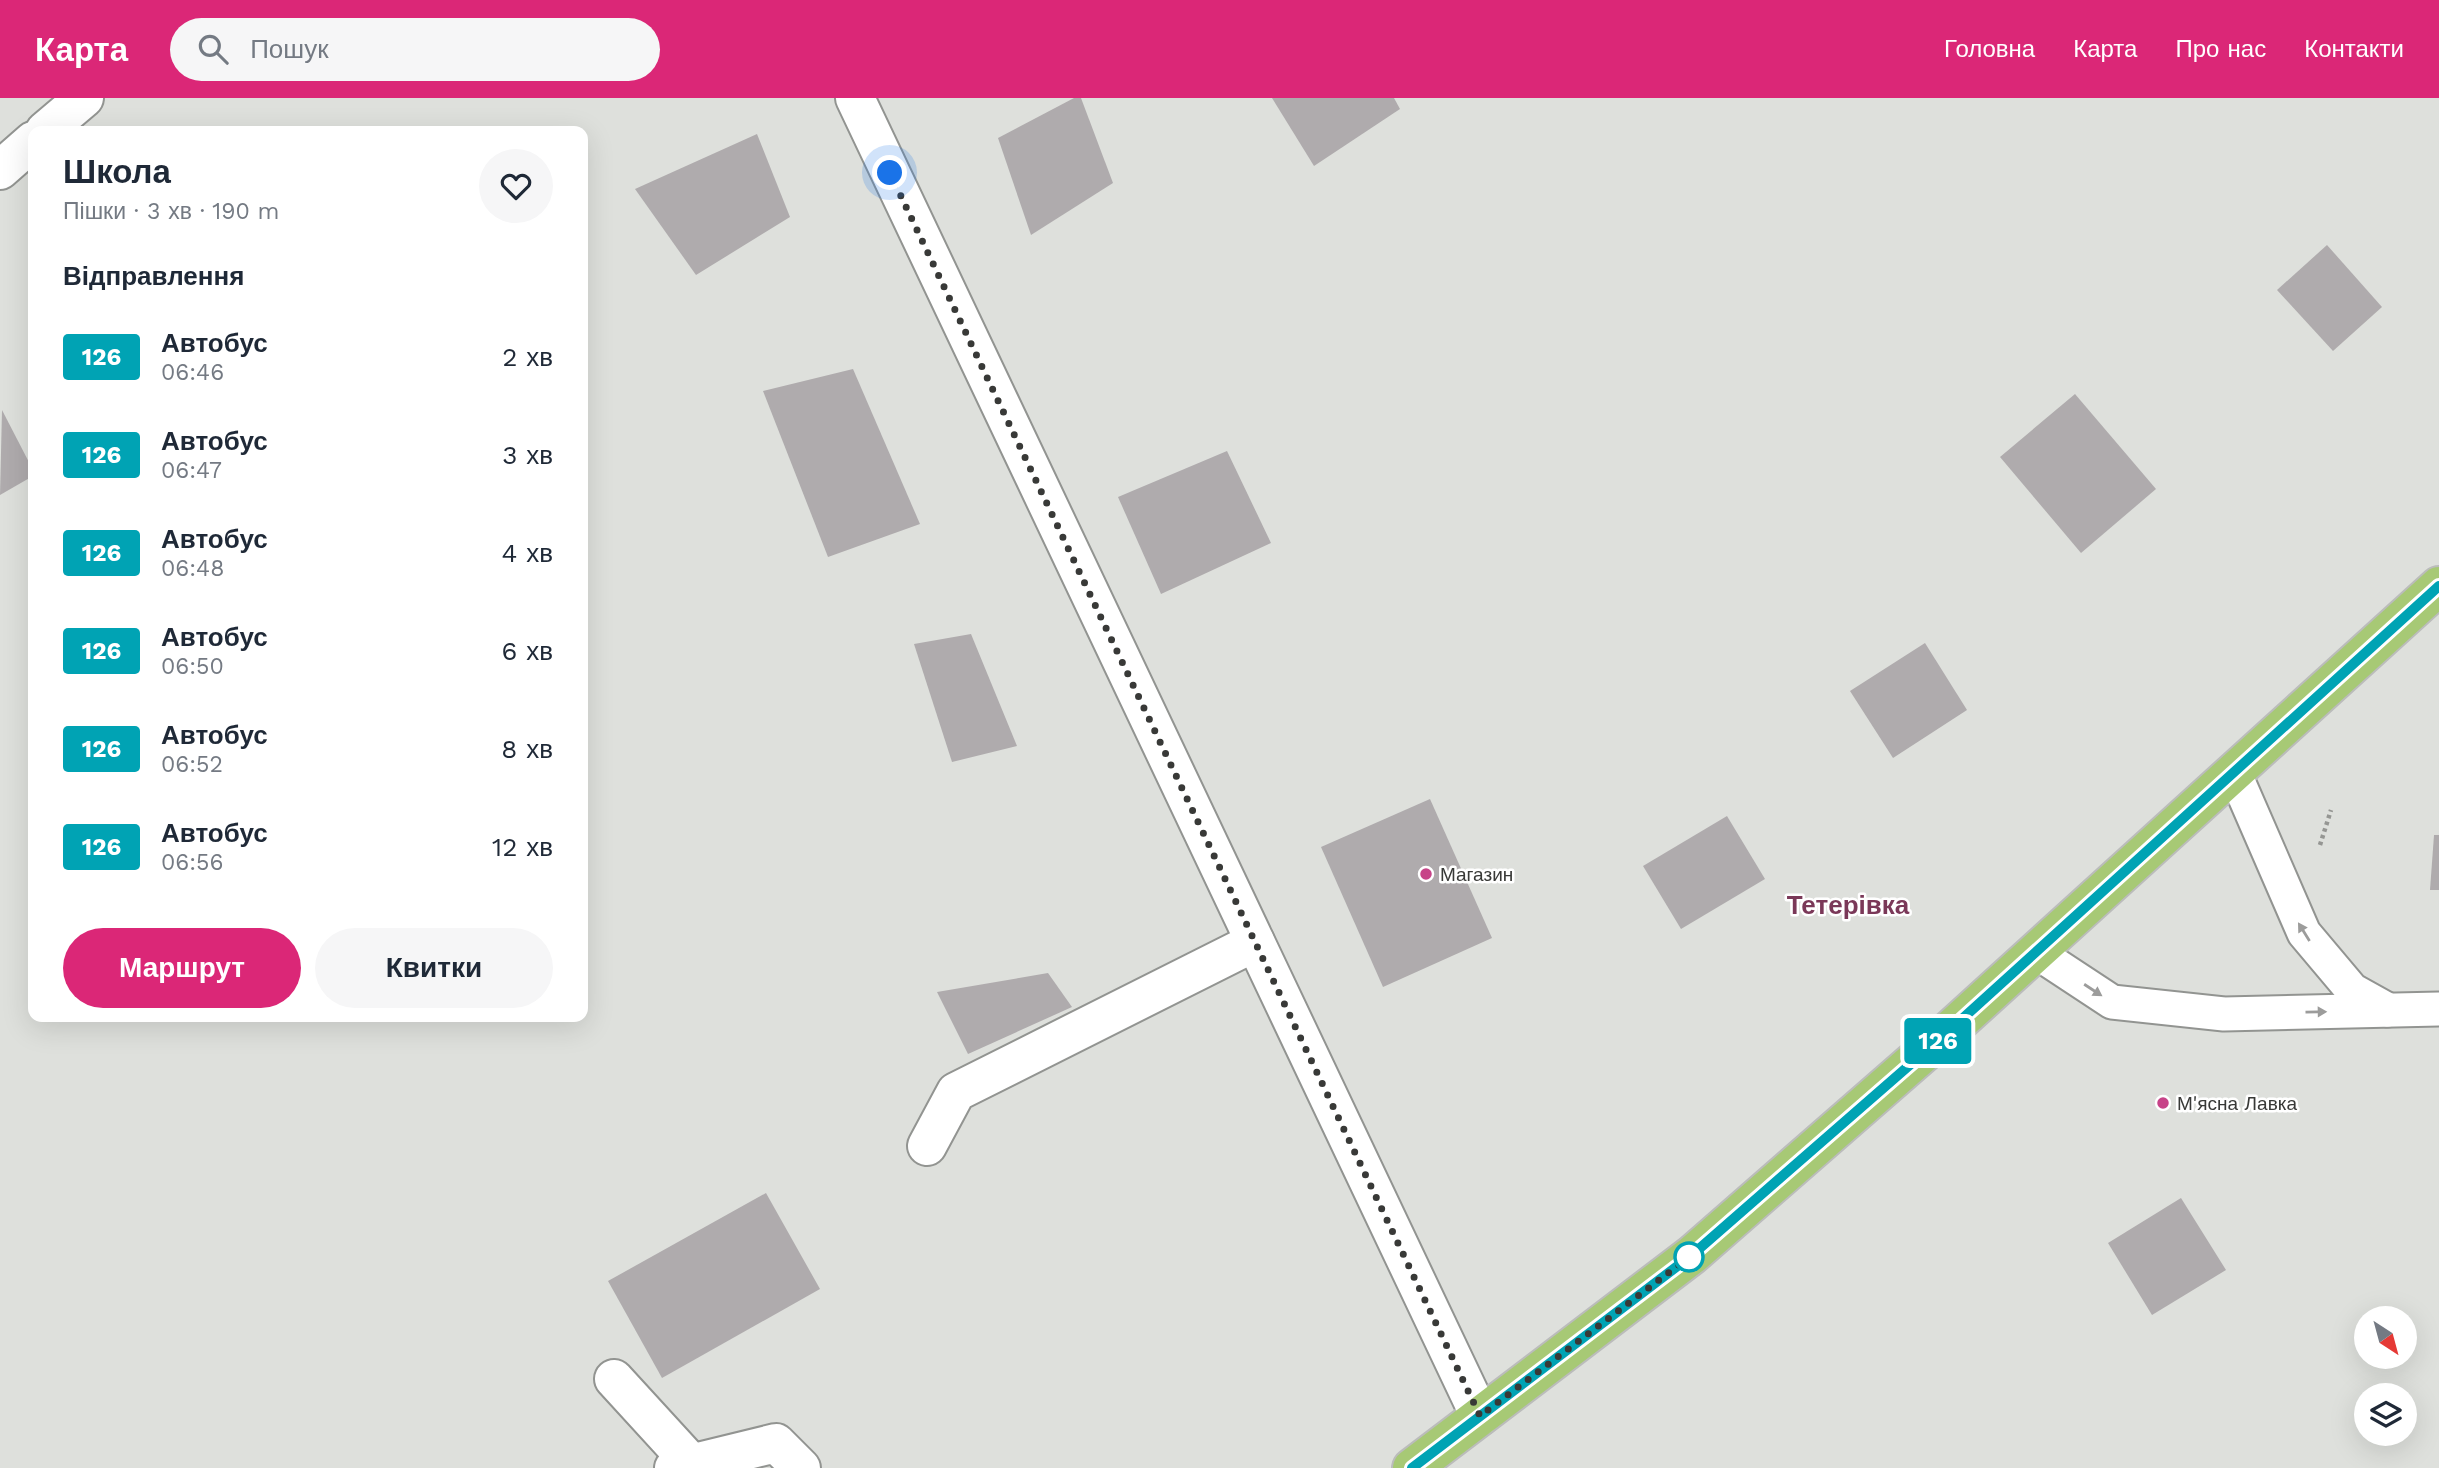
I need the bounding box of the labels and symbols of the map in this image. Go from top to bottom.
your location [872,155,907,190]
place label: Магазин [1440,863,1513,886]
marker: Магазин [1418,866,1434,882]
district label: Тетерівка [1787,890,1910,920]
one-way arrow [2298,922,2311,941]
one-way arrow [2083,983,2103,996]
one-way arrow [2305,1006,2327,1017]
line badge: 126 [1898,1018,1978,1064]
place label: М'ясна Лавка [2177,1092,2297,1115]
marker: М'ясна Лавка [2155,1095,2171,1111]
unlabelled marker [1674,1242,1704,1272]
north arrow [2354,1306,2417,1368]

